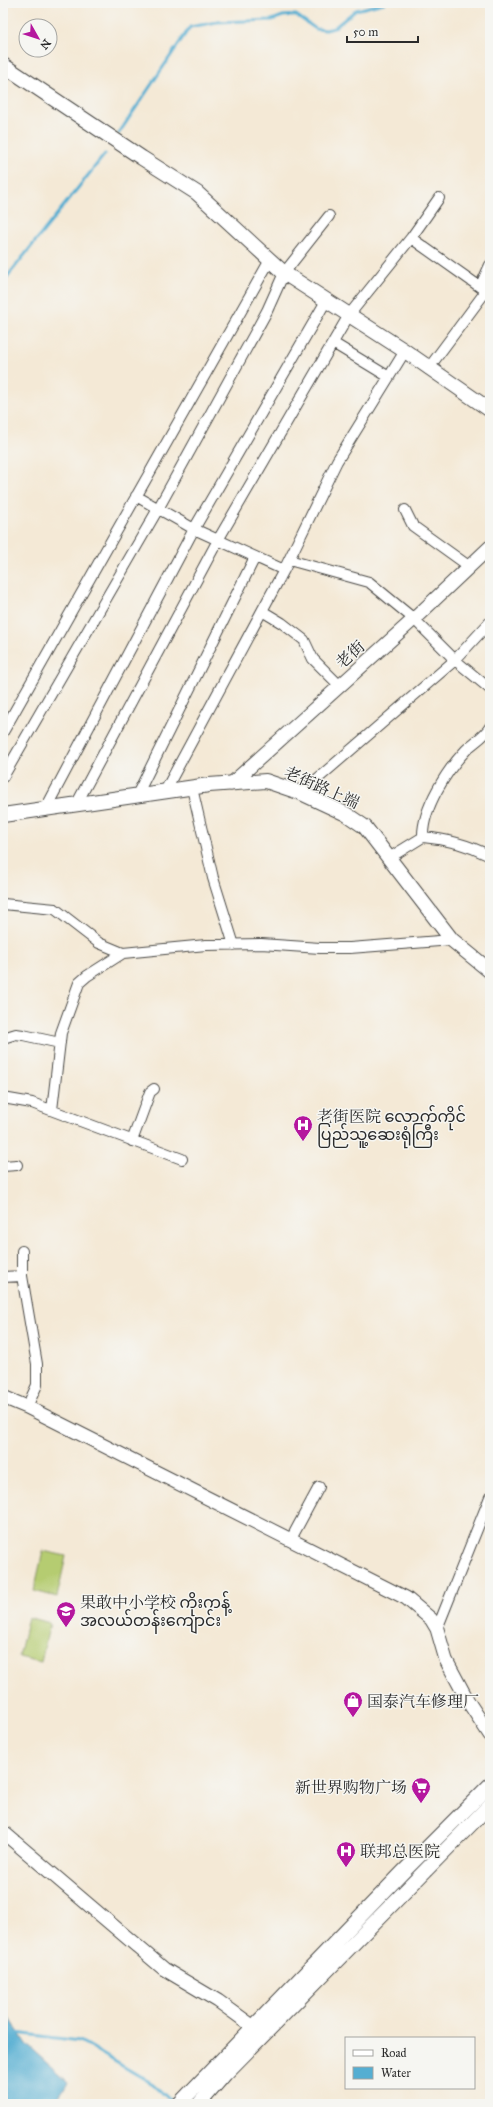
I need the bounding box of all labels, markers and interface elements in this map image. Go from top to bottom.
north arrow [18,18,58,58]
scale bar [347,18,418,44]
text: 50 m [353,25,378,39]
text: N [37,36,53,52]
street label: 老街 [332,637,369,672]
street label: 老街路上端 [281,763,362,812]
place label: 老街医院 လောက်ကိုင် ပြည်သူ့ဆေးရုံကြီး [317,1105,466,1149]
hospital icon: 老街医院 လောက်ကိုင် ပြည်သူ့ဆေးရုံကြီး [292,1114,314,1142]
place label: 果敢中小学校 ကိုးကန့် အလယ်တန်းကျောင်း [80,1591,232,1634]
school or university icon: 果敢中小学校 ကိုးကန့် အလယ်တန်းကျောင်း [55,1600,77,1628]
shop icon: 国泰汽车修理厂 [342,1690,364,1718]
place label: 国泰汽车修理厂 [367,1692,479,1711]
supermarket icon: 新世界购物广场 [410,1776,432,1804]
place label: 新世界购物广场 [295,1778,407,1797]
hospital icon: 联邦总医院 [335,1840,357,1868]
place label: 联邦总医院 [360,1842,440,1861]
legend [345,2037,475,2089]
text: Road [381,2046,407,2060]
text: Water [381,2066,411,2080]

